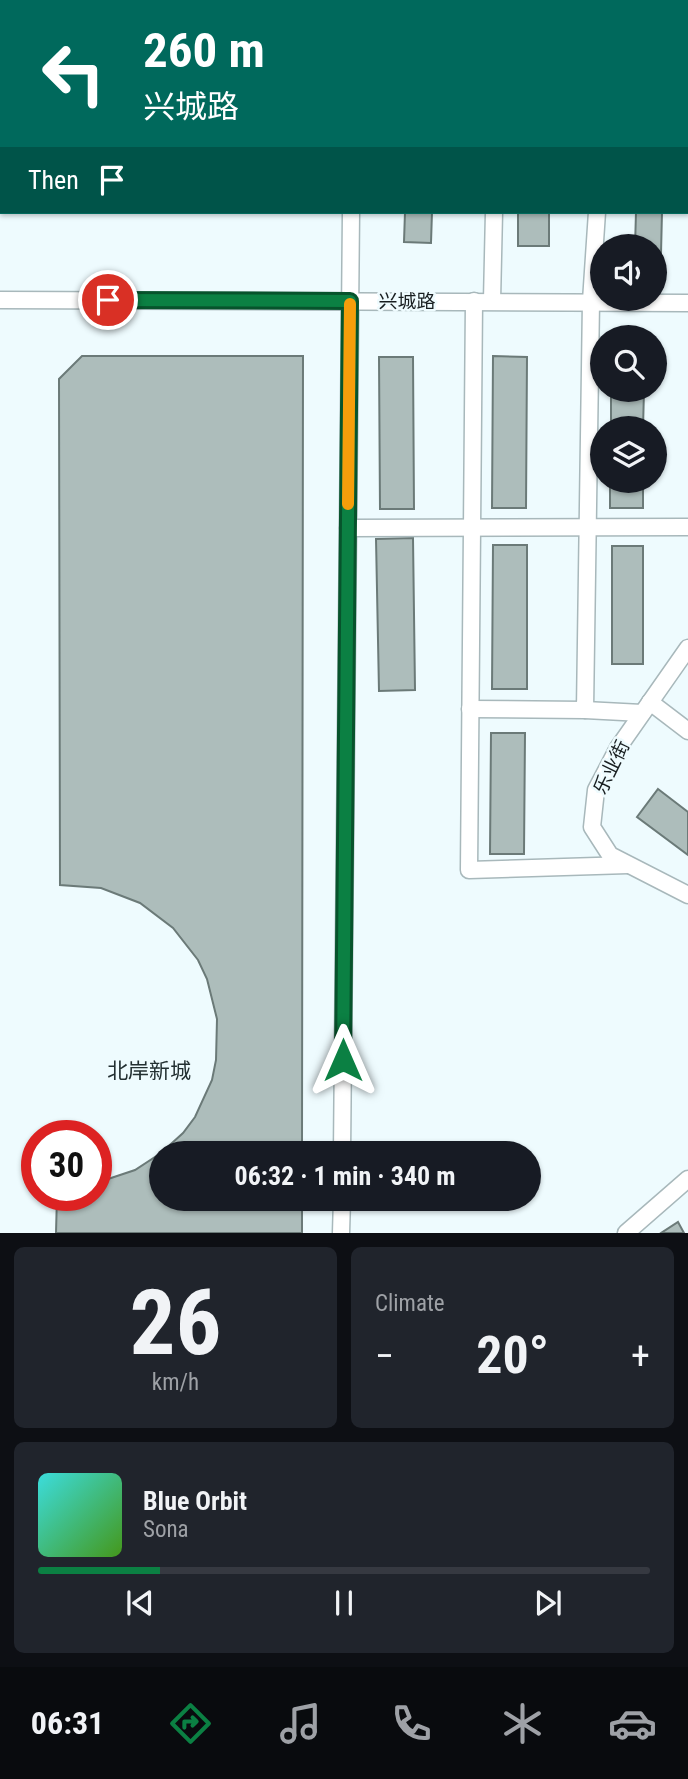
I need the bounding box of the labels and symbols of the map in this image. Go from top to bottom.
pin [78,270,138,330]
street label: 兴城路 [378,290,436,313]
street label: 乐业街 [589,737,634,798]
position arrow [306,1023,380,1097]
district label: 北岸新城 [107,1059,191,1083]
speed limit sign: 30 [21,1120,112,1211]

